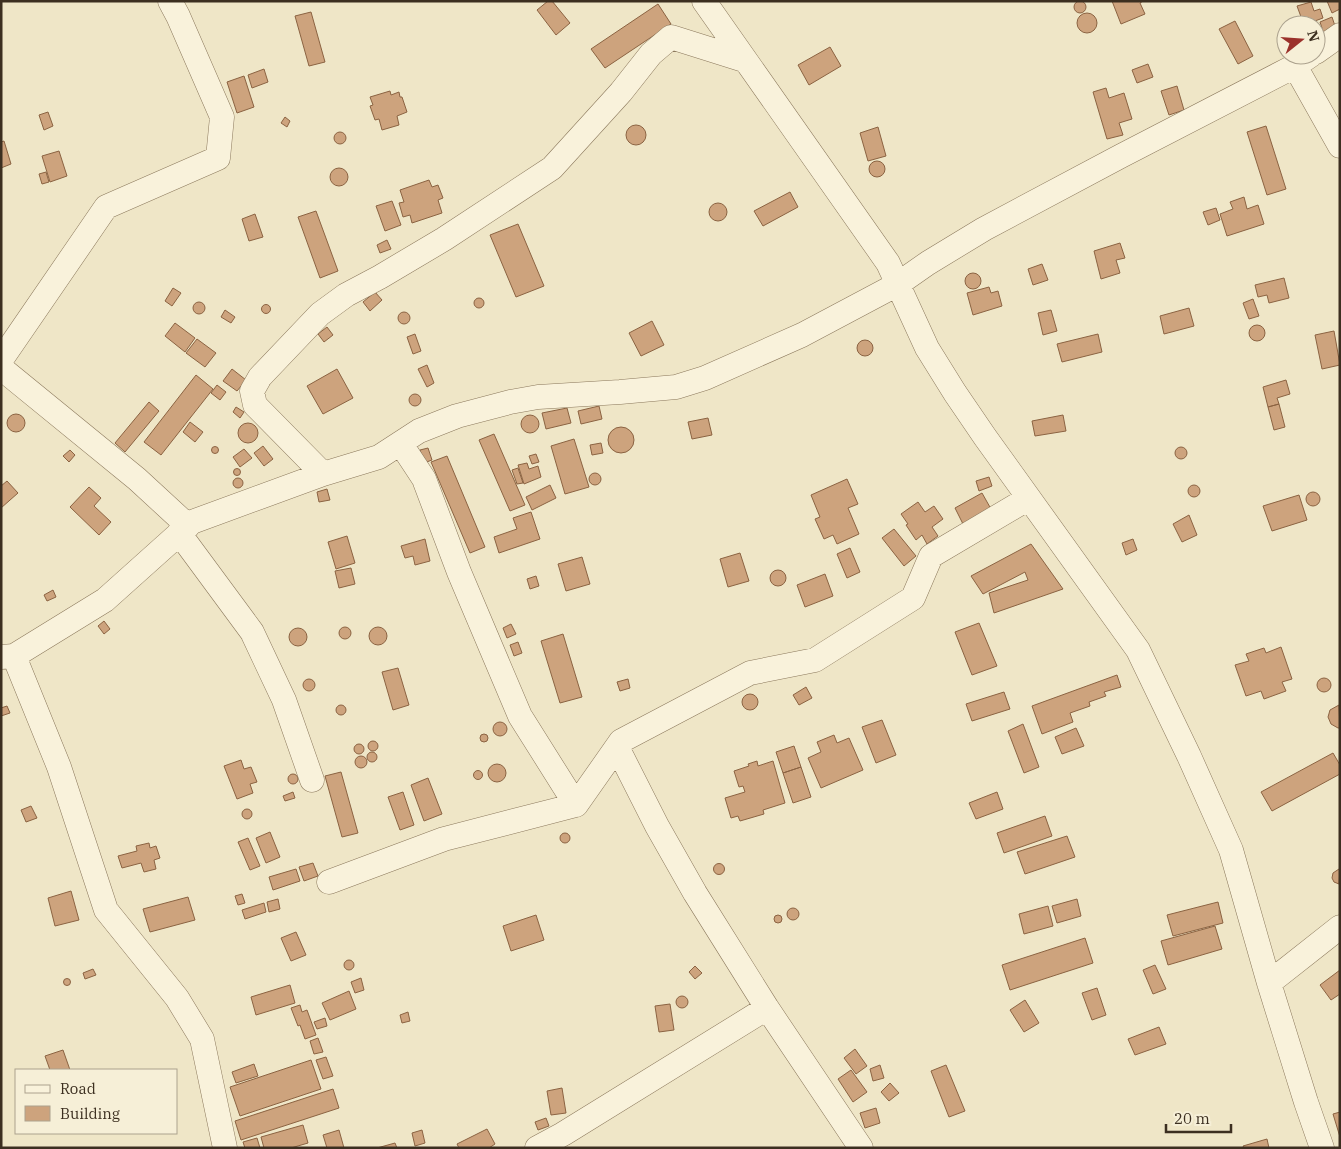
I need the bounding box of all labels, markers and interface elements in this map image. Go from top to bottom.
north arrow [1276,15,1326,65]
text: N [1303,28,1324,44]
legend [15,1069,178,1134]
text: Road [60,1079,96,1098]
scale bar [1166,1102,1231,1134]
text: Building [60,1104,120,1123]
text: 20 m [1174,1109,1210,1128]

